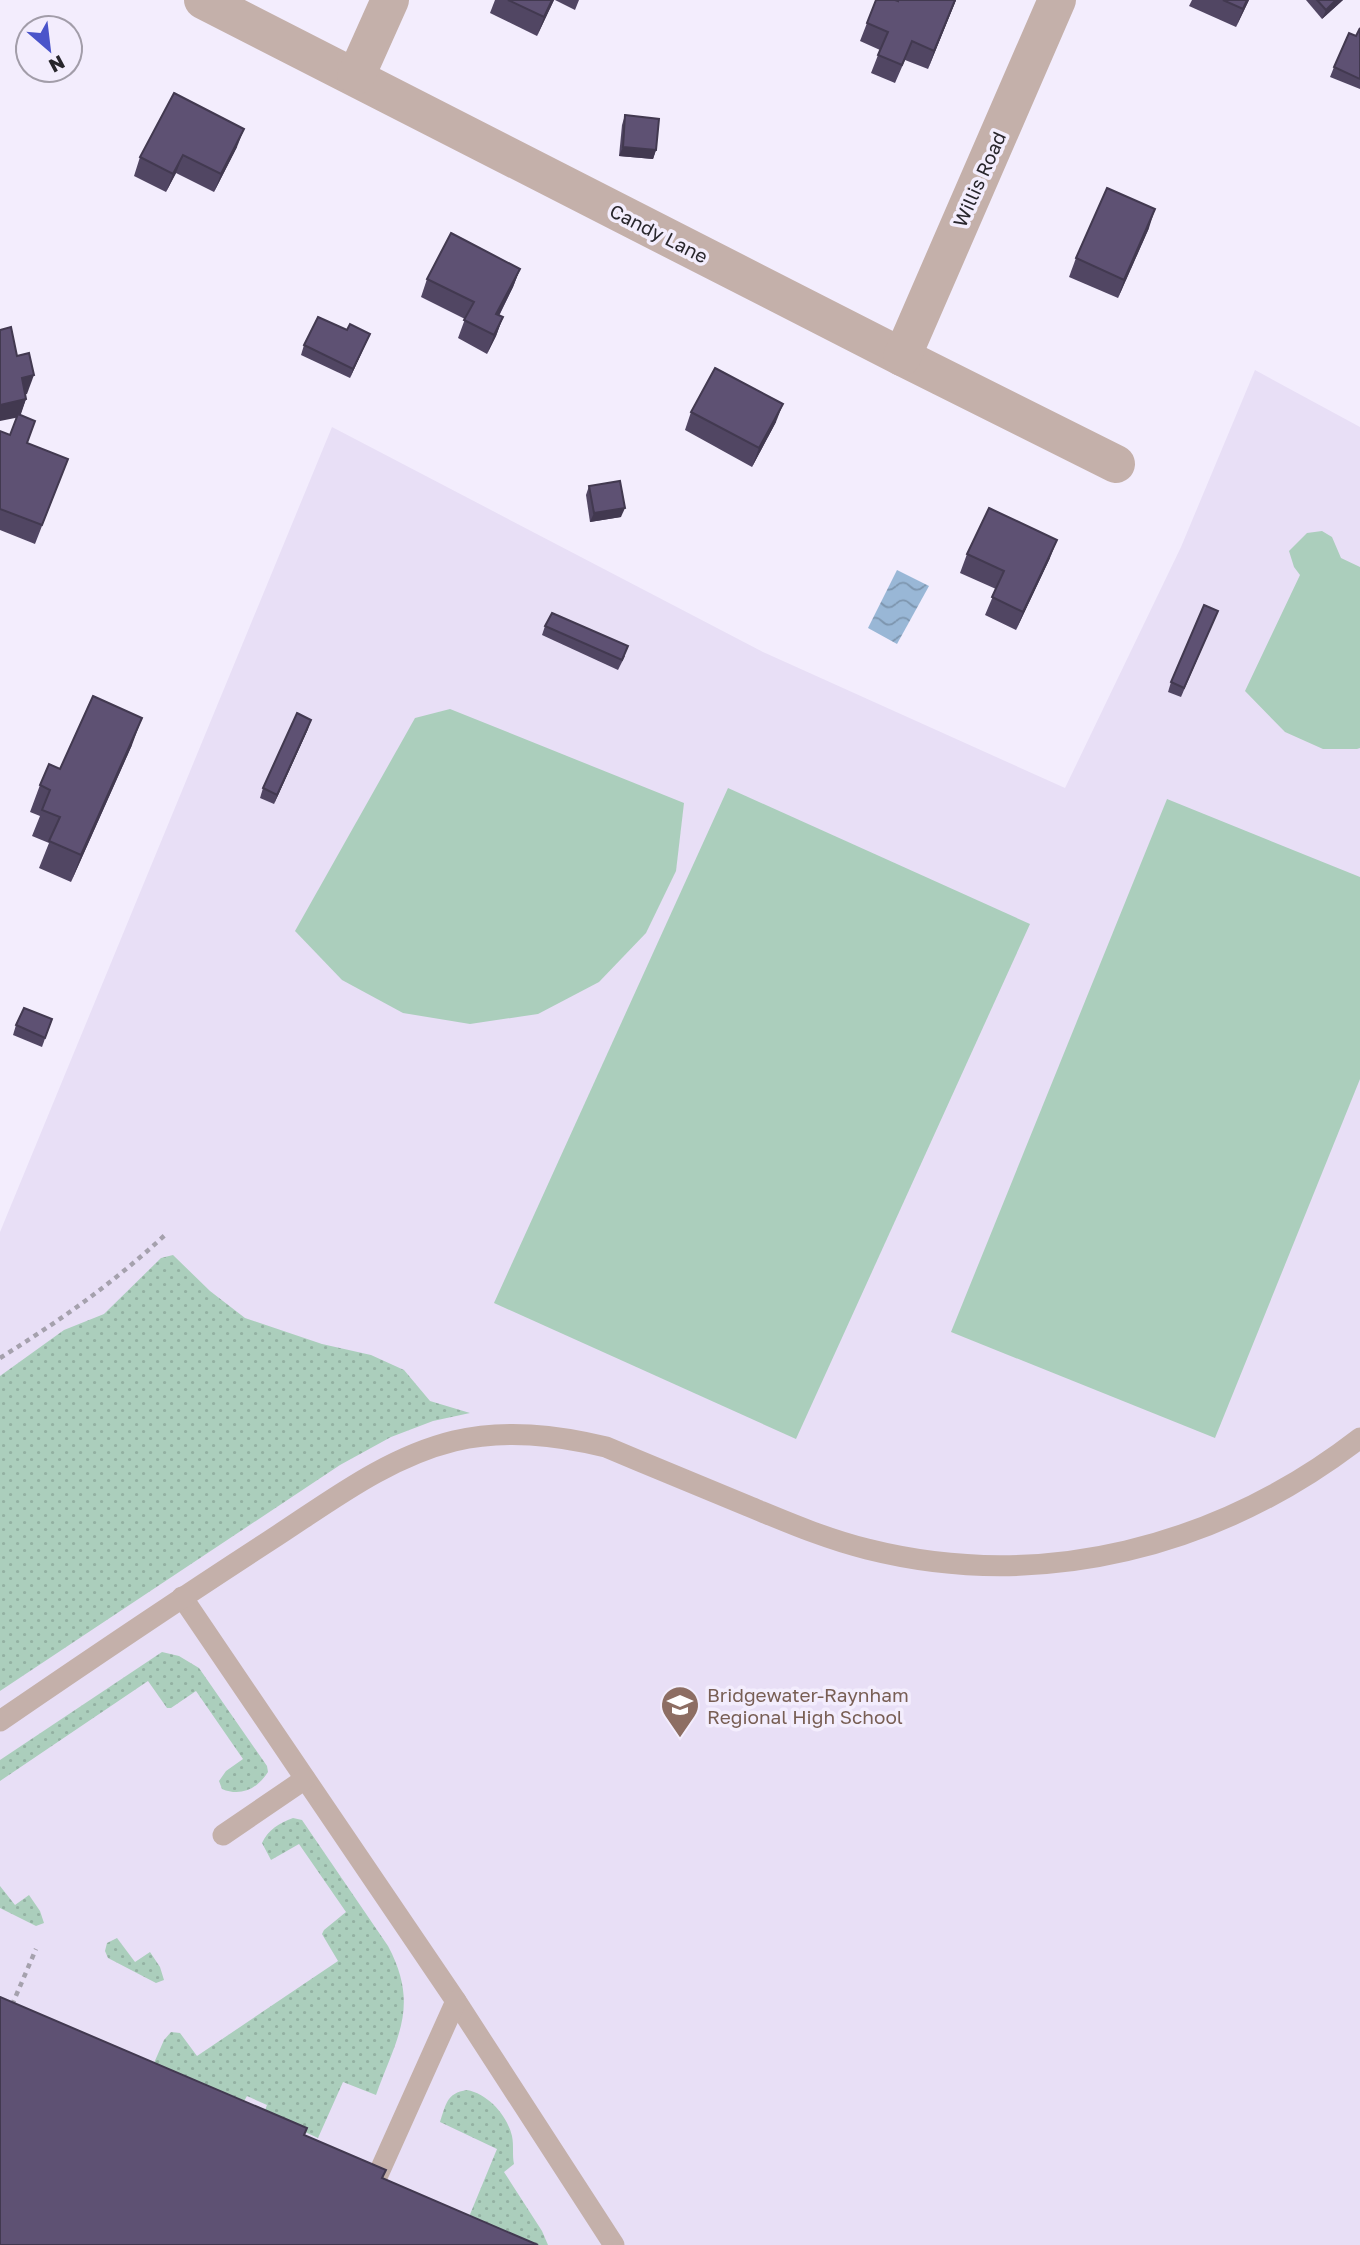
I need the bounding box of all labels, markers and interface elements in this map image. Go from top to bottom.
north arrow [14,14,84,84]
text: N [45,51,69,78]
street label: Willis Road [948,128,1010,230]
street label: Candy Lane [606,198,712,268]
place label: Bridgewater-Raynham Regional High School [707,1683,909,1728]
school or university icon: Bridgewater-Raynham Regional High School [659,1684,701,1739]

